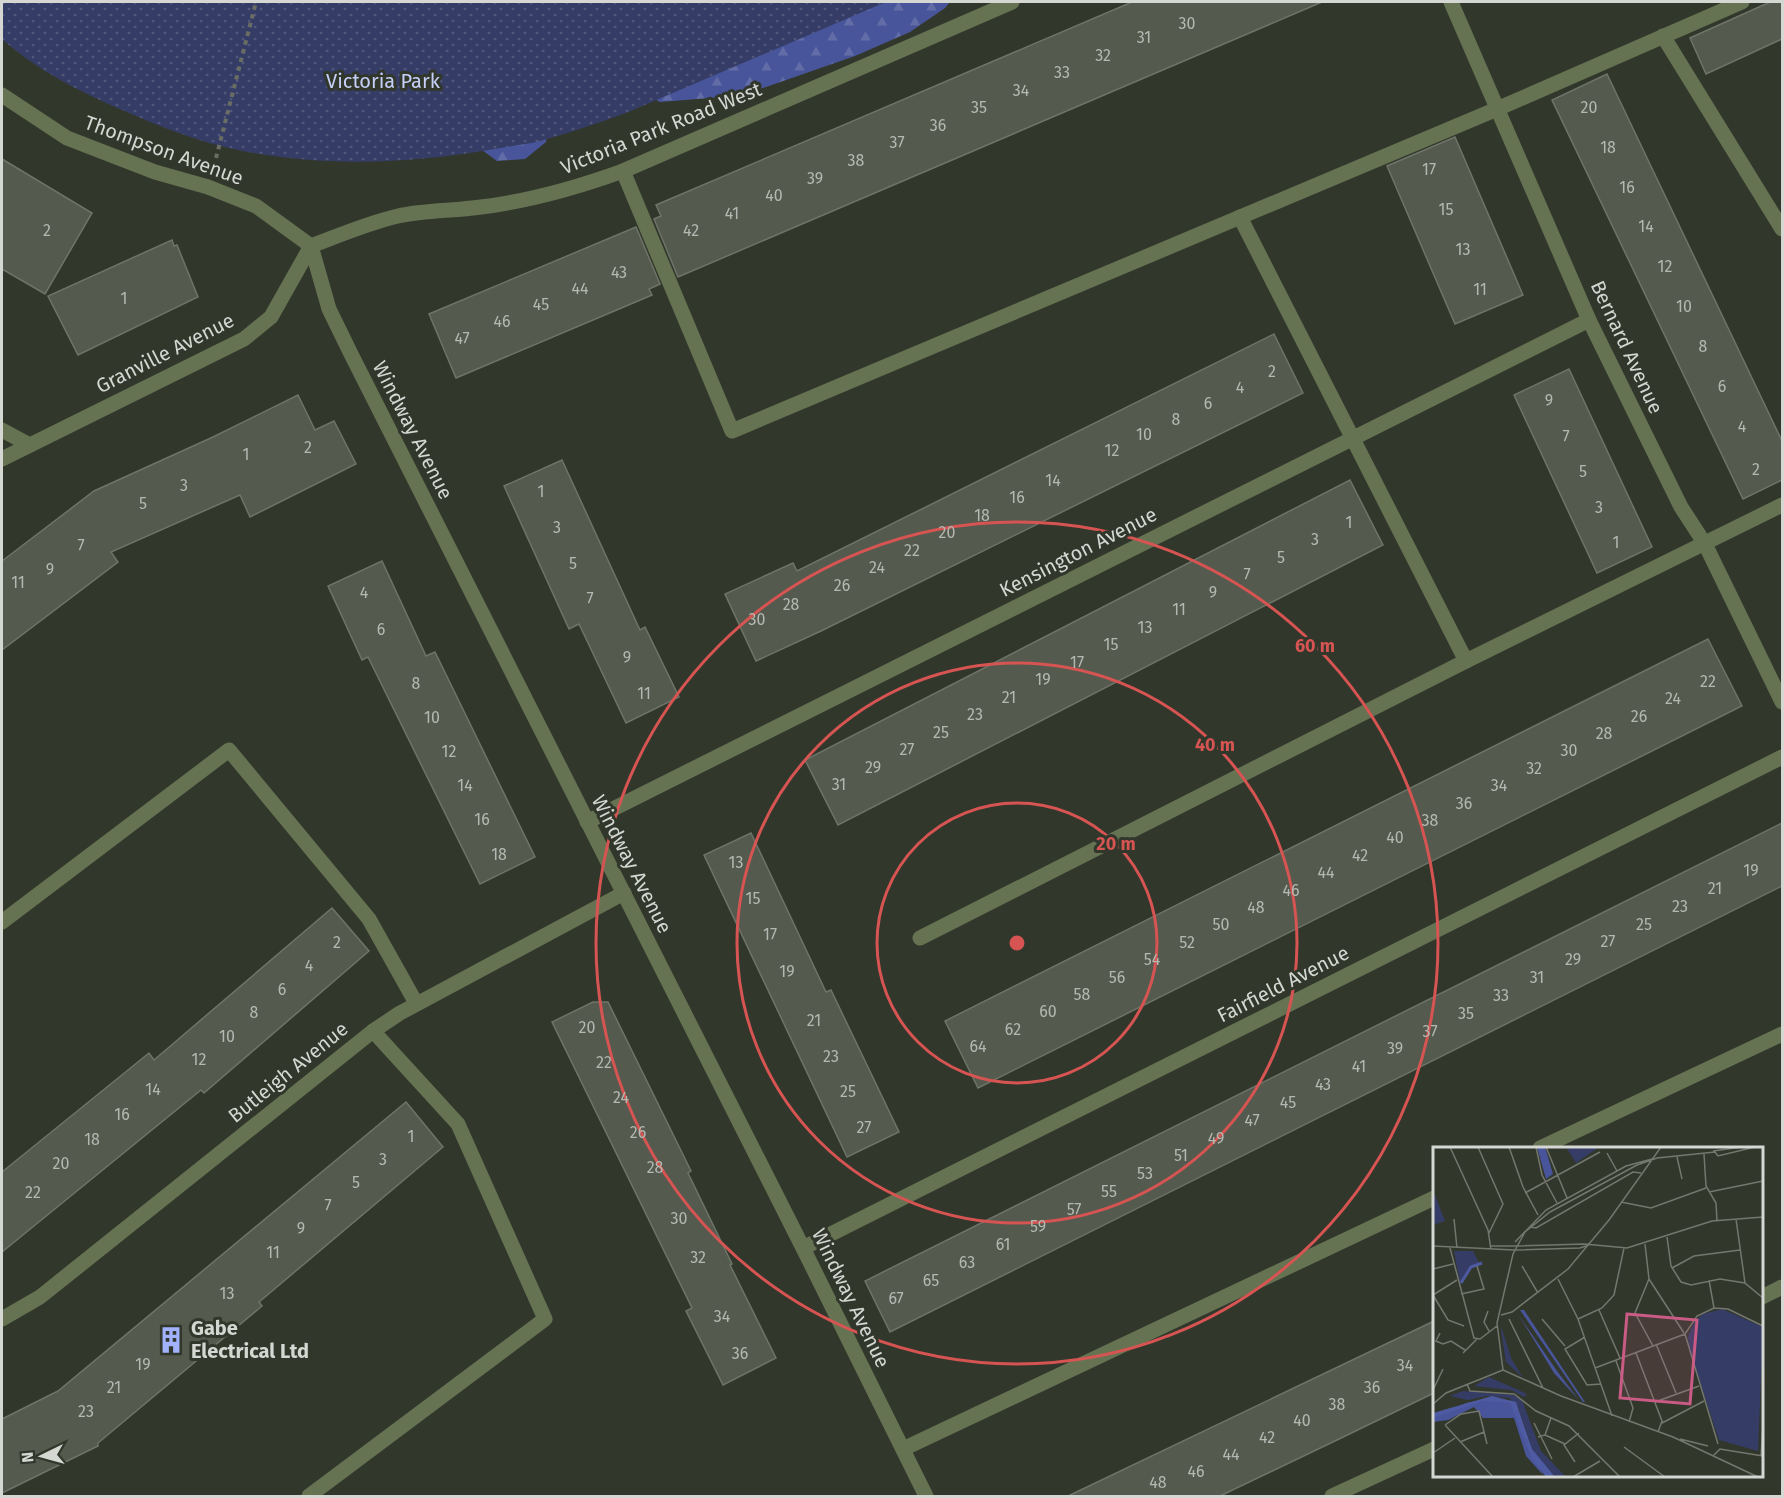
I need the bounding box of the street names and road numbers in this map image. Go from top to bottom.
street label: Victoria Park Road West [557,76,766,179]
street label: Thompson Avenue [81,110,247,190]
street label: Bernard Avenue [1586,277,1668,417]
street label: Granville Avenue [92,308,238,398]
street label: Windway Avenue [368,357,458,503]
street label: Kensington Avenue [995,502,1161,602]
street label: Windway Avenue [587,791,677,937]
street label: Fairfield Avenue [1213,940,1353,1028]
street label: Butleigh Avenue [223,1016,353,1128]
street label: Windway Avenue [807,1224,895,1372]

